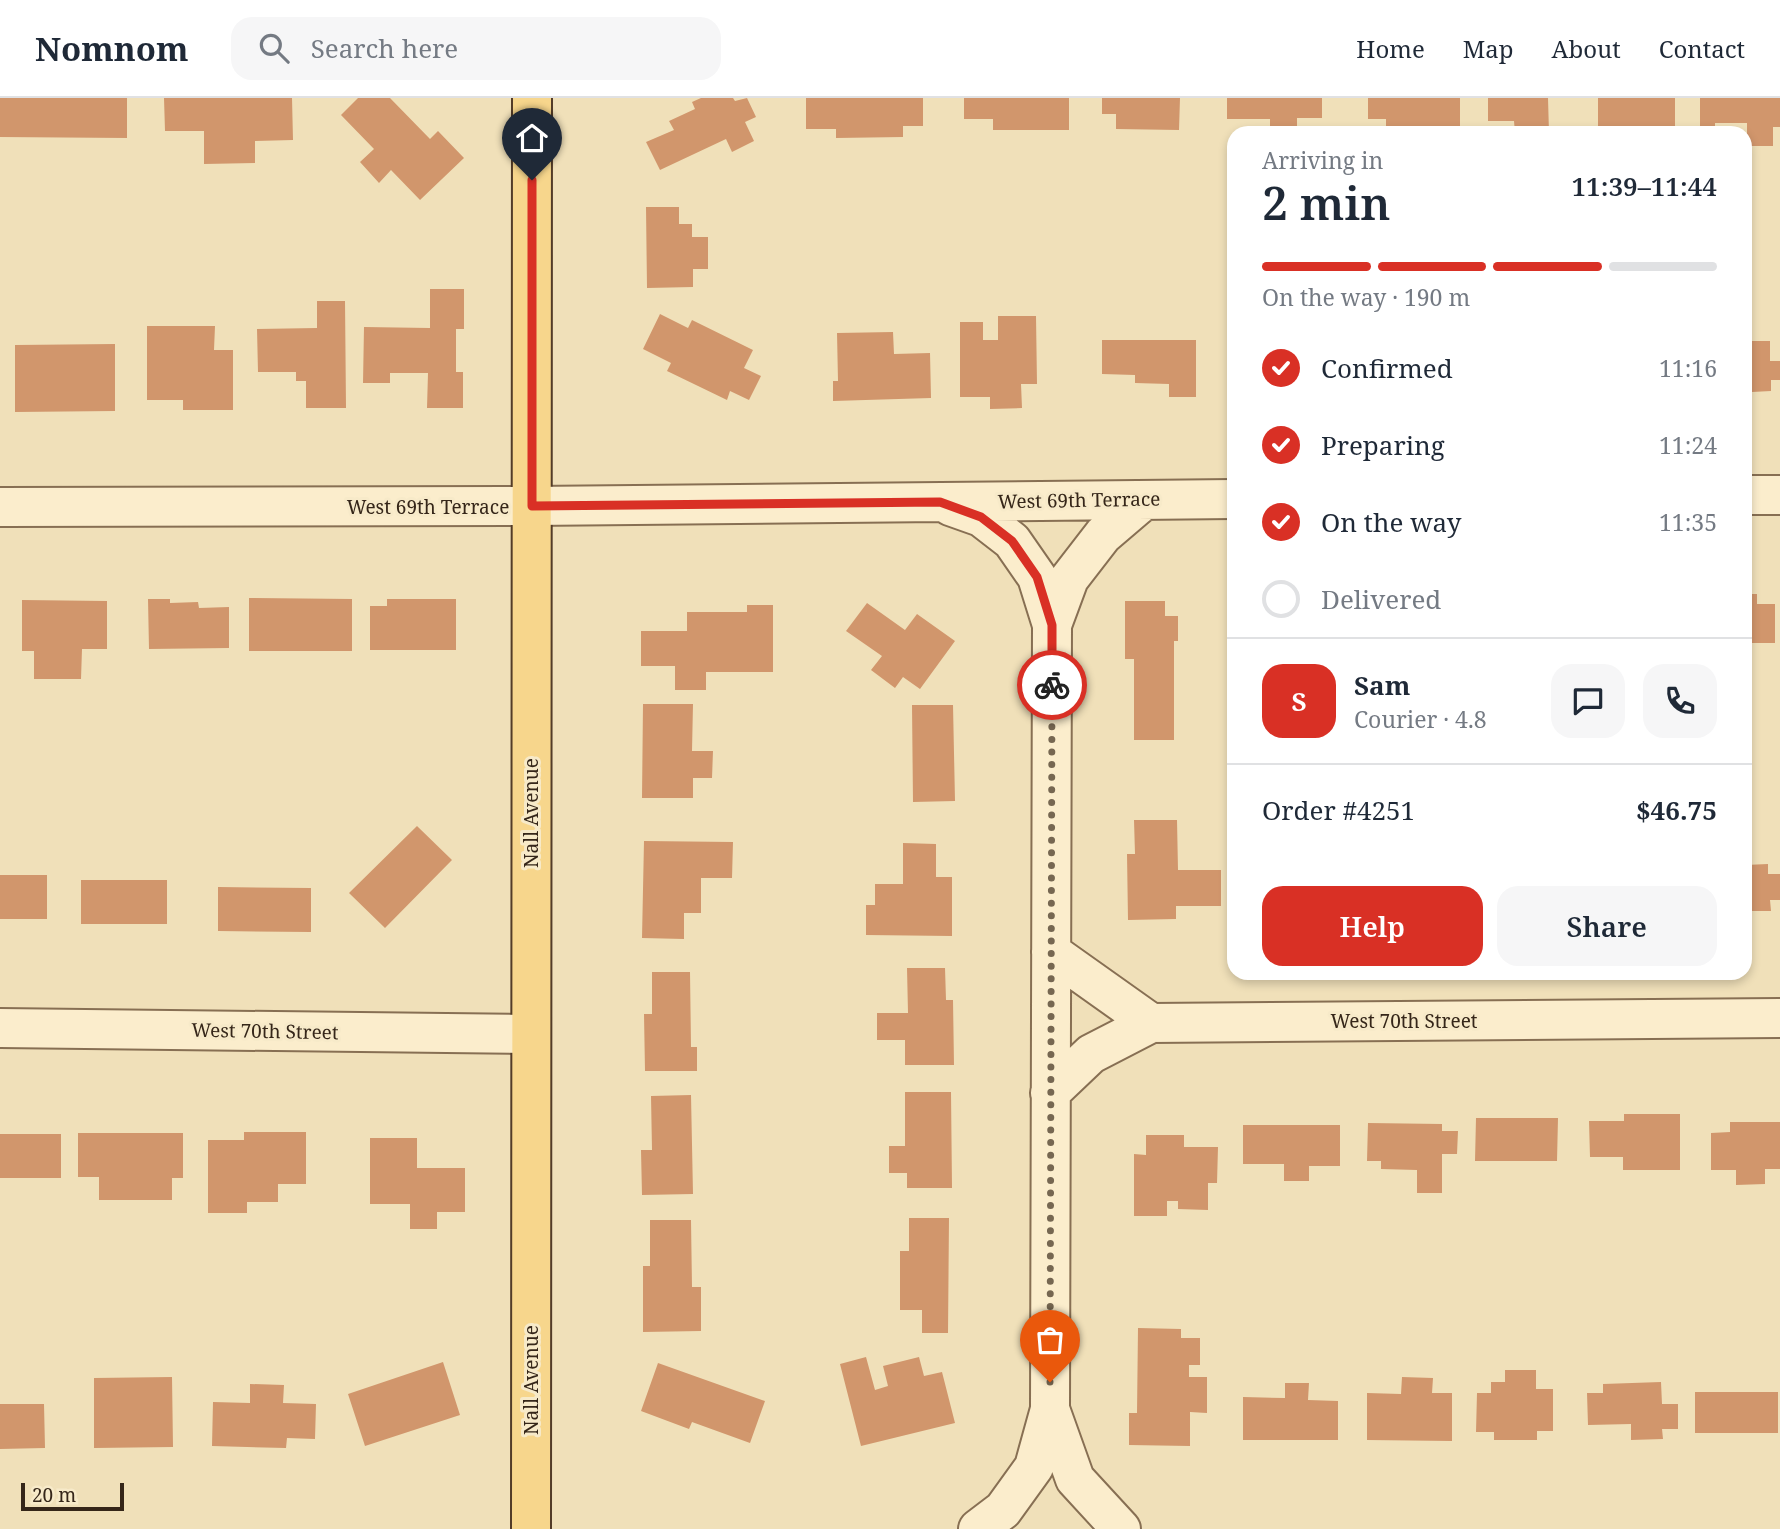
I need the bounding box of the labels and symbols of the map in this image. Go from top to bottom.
pin [502,108,562,180]
street label: West 69th Terrace [997,486,1161,514]
street label: West 69th Terrace [347,494,509,520]
courier [1017,650,1087,720]
street label: Nall Avenue [518,758,544,868]
street label: West 70th Street [1330,1008,1478,1034]
street label: West 70th Street [191,1017,339,1045]
pin [1020,1310,1080,1382]
street label: Nall Avenue [518,1325,544,1435]
scale bar [21,1480,124,1512]

